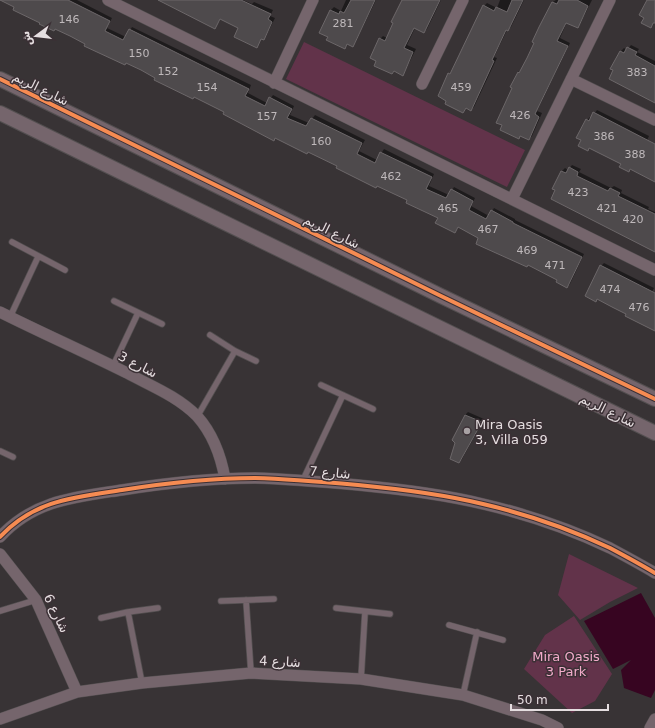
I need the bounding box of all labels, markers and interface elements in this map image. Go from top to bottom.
house number: 146 [59,13,80,26]
north arrow [16,16,56,56]
house number: 281 [333,17,354,30]
text: ش [19,29,35,47]
house number: 150 [129,47,150,60]
house number: 152 [158,65,179,78]
house number: 383 [627,66,648,79]
street label: شارع الريم [10,69,71,109]
house number: 154 [197,81,218,94]
house number: 459 [451,81,472,94]
house number: 426 [510,109,531,122]
house number: 157 [257,110,278,123]
house number: 386 [594,130,615,143]
house number: 160 [311,135,332,148]
house number: 388 [625,148,646,161]
house number: 462 [381,170,402,183]
house number: 423 [568,186,589,199]
house number: 465 [438,202,459,215]
house number: 421 [597,202,618,215]
street label: شارع الريم [301,212,362,252]
house number: 420 [623,213,644,226]
house number: 467 [478,223,499,236]
house number: 469 [517,244,538,257]
house number: 471 [545,259,566,272]
house number: 474 [600,283,621,296]
house number: 476 [629,301,650,314]
street label: شارع 3 [116,348,160,381]
street label: شارع الريم [577,391,638,431]
place label: Mira Oasis 3, Villa 059 [475,417,548,447]
marker: Mira Oasis 3, Villa 059 [462,426,472,436]
street label: شارع 7 [309,463,351,483]
street label: شارع 6 [40,591,72,636]
park label: Mira Oasis 3 Park [532,649,600,679]
street label: شارع 4 [259,653,301,671]
scale bar [511,686,608,712]
text: 50 m [517,693,548,707]

